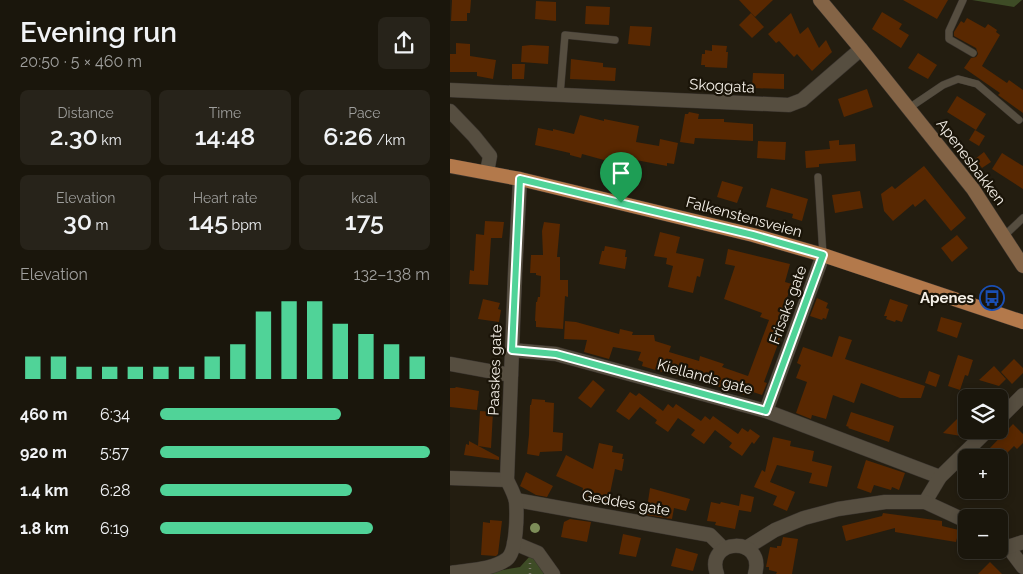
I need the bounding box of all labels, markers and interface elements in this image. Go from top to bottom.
text: Evening run [20,16,177,49]
button: share [378,17,430,69]
text: 20:50 · 5 × 460 m [20,52,142,71]
street label: Skoggata [689,75,755,97]
text: Distance [58,105,114,121]
text: Time [209,105,241,121]
text: Pace [348,105,380,121]
street label: Apenesbakken [933,115,1009,209]
text: 2.30 [50,121,98,151]
text: 14:48 [195,121,255,151]
text: 6:26 [323,121,373,151]
text: km [98,132,122,148]
text: /km [373,132,405,148]
pin [600,152,642,203]
icon: arrive [607,159,635,187]
text: Elevation [56,190,115,206]
text: Heart rate [193,190,257,206]
text: kcal [351,190,377,206]
street label: Falkenstensveien [684,193,804,241]
text: 30 [63,206,92,236]
text: 145 [188,206,228,236]
text: 175 [345,206,384,236]
text: m [92,217,108,233]
text: bpm [228,217,262,233]
street label: Frisaks gate [765,263,811,347]
text: Elevation [20,265,88,284]
text: 132–138 m [354,265,430,284]
bus stop icon: Apenes [979,285,1005,311]
place label: Apenes [920,289,974,307]
street label: Paaskes gate [484,324,506,416]
street label: Kiellands gate [655,356,755,398]
map controls [958,389,1008,559]
button: layers [958,389,1008,439]
text: 460 m [20,405,67,424]
text: 6:34 [100,405,130,424]
text: 920 m [20,443,67,462]
text: 5:57 [100,443,129,462]
button: + [958,449,1008,499]
text: 1.4 km [20,481,68,500]
text: 6:28 [100,481,130,500]
street label: Geddes gate [581,486,672,520]
button: − [958,509,1008,559]
text: 1.8 km [20,519,69,538]
text: 6:19 [100,519,129,538]

